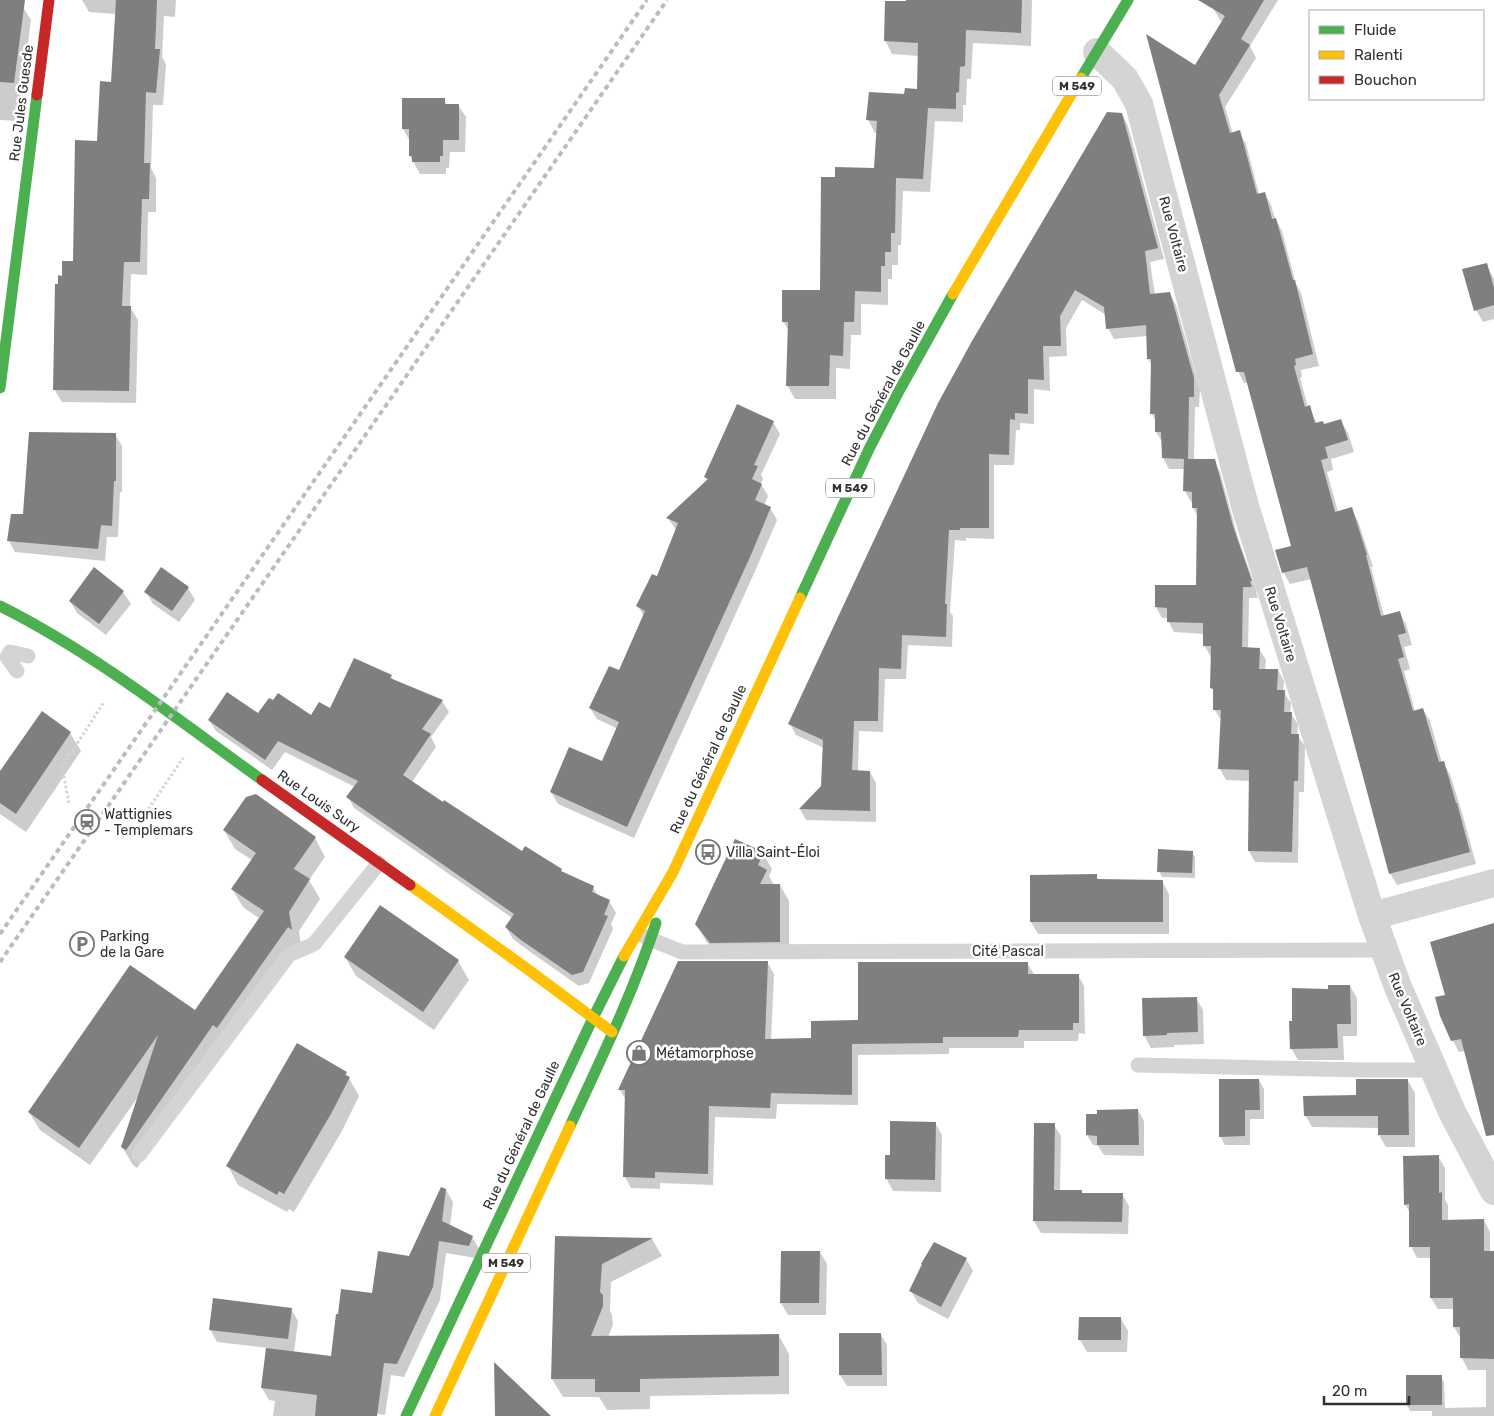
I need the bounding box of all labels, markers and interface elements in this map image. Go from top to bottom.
legend [1309,10,1484,100]
text: Fluide [1354,21,1396,39]
street label: Rue Jules Guesde [6,44,37,162]
text: Ralenti [1354,46,1403,64]
text: Bouchon [1354,71,1417,89]
road number: M 549 [1053,76,1101,95]
street label: Rue Voltaire [1155,194,1192,274]
street label: Rue du Général de Gaulle [838,317,929,469]
road number: M 549 [826,478,874,498]
street label: Rue Voltaire [1261,584,1300,664]
street label: Rue du Général de Gaulle [666,682,751,836]
street label: Rue Louis Sury [274,767,364,836]
place label: Wattignies - Templemars [104,806,193,839]
station icon: Wattignies - Templemars [74,809,100,835]
bus stop icon: Villa Saint-Éloi [695,839,721,865]
place label: Villa Saint-Éloi [726,843,820,861]
place label: Parking de la Gare [100,928,165,961]
parking icon: Parking de la Gare [69,931,95,957]
street label: Cité Pascal [972,943,1044,960]
street label: Rue Voltaire [1384,970,1431,1049]
shop icon: Métamorphose [626,1040,652,1066]
place label: Métamorphose [656,1045,754,1062]
street label: Rue du Général de Gaulle [479,1058,564,1212]
road number: M 549 [482,1254,530,1272]
scale bar [1324,1374,1409,1406]
text: 20 m [1332,1382,1367,1400]

